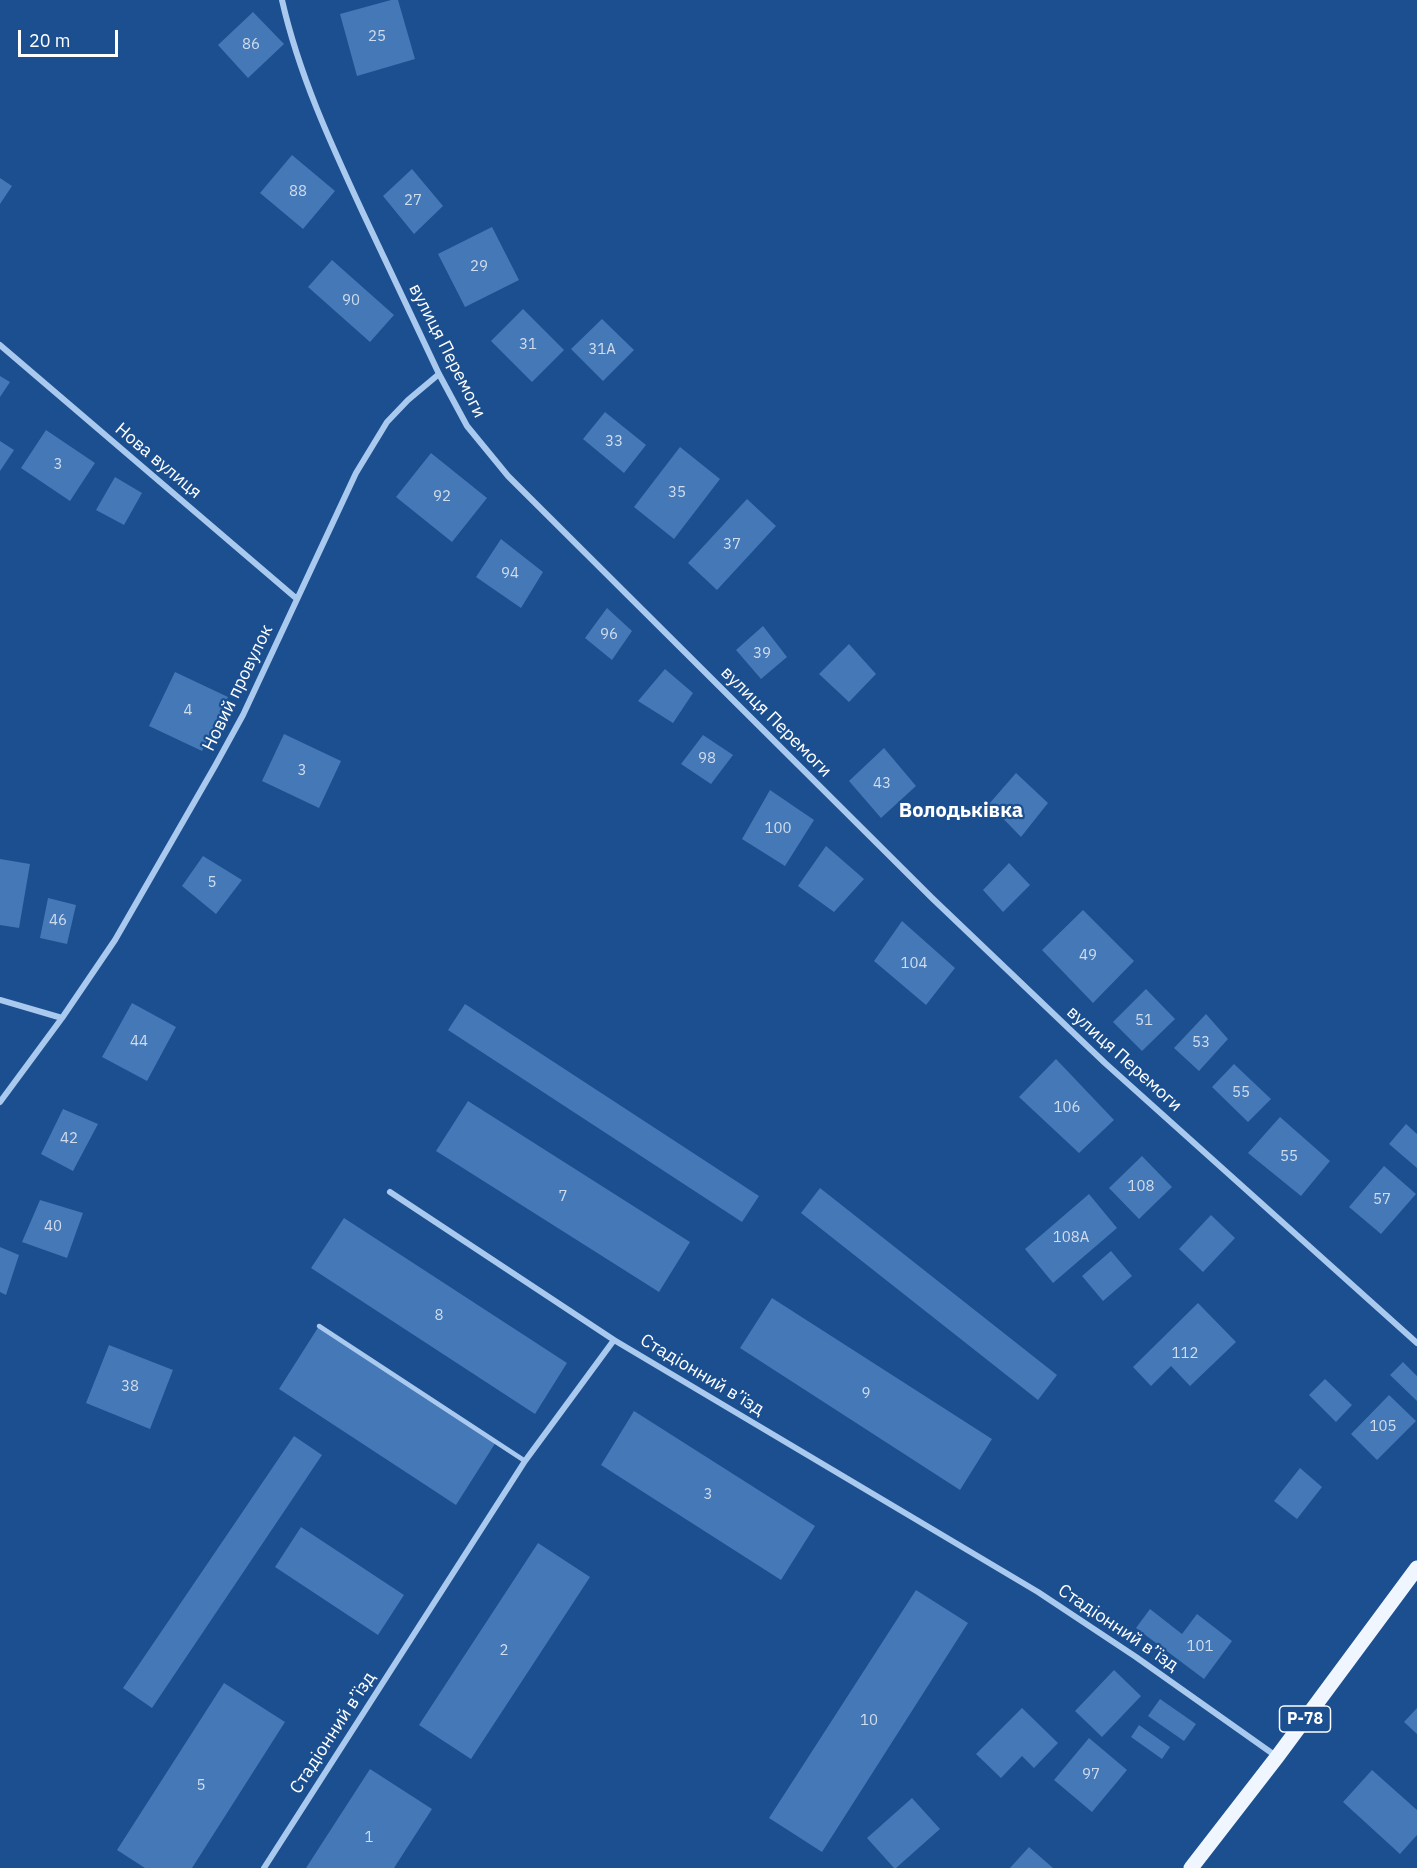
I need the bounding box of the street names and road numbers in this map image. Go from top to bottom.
street label: вулиця Перемоги [404,280,490,422]
street label: Нова вулиця [110,419,206,503]
street label: Новий провулок [198,621,278,755]
street label: вулиця Перемоги [716,662,836,782]
street label: вулиця Перемоги [1062,1002,1186,1116]
street label: Стадіонний в’їзд [636,1329,768,1421]
street label: Стадіонний в’їзд [1054,1580,1182,1676]
street label: Стадіонний в’їзд [286,1668,380,1798]
road number: Р-78 [1280,1706,1330,1732]

